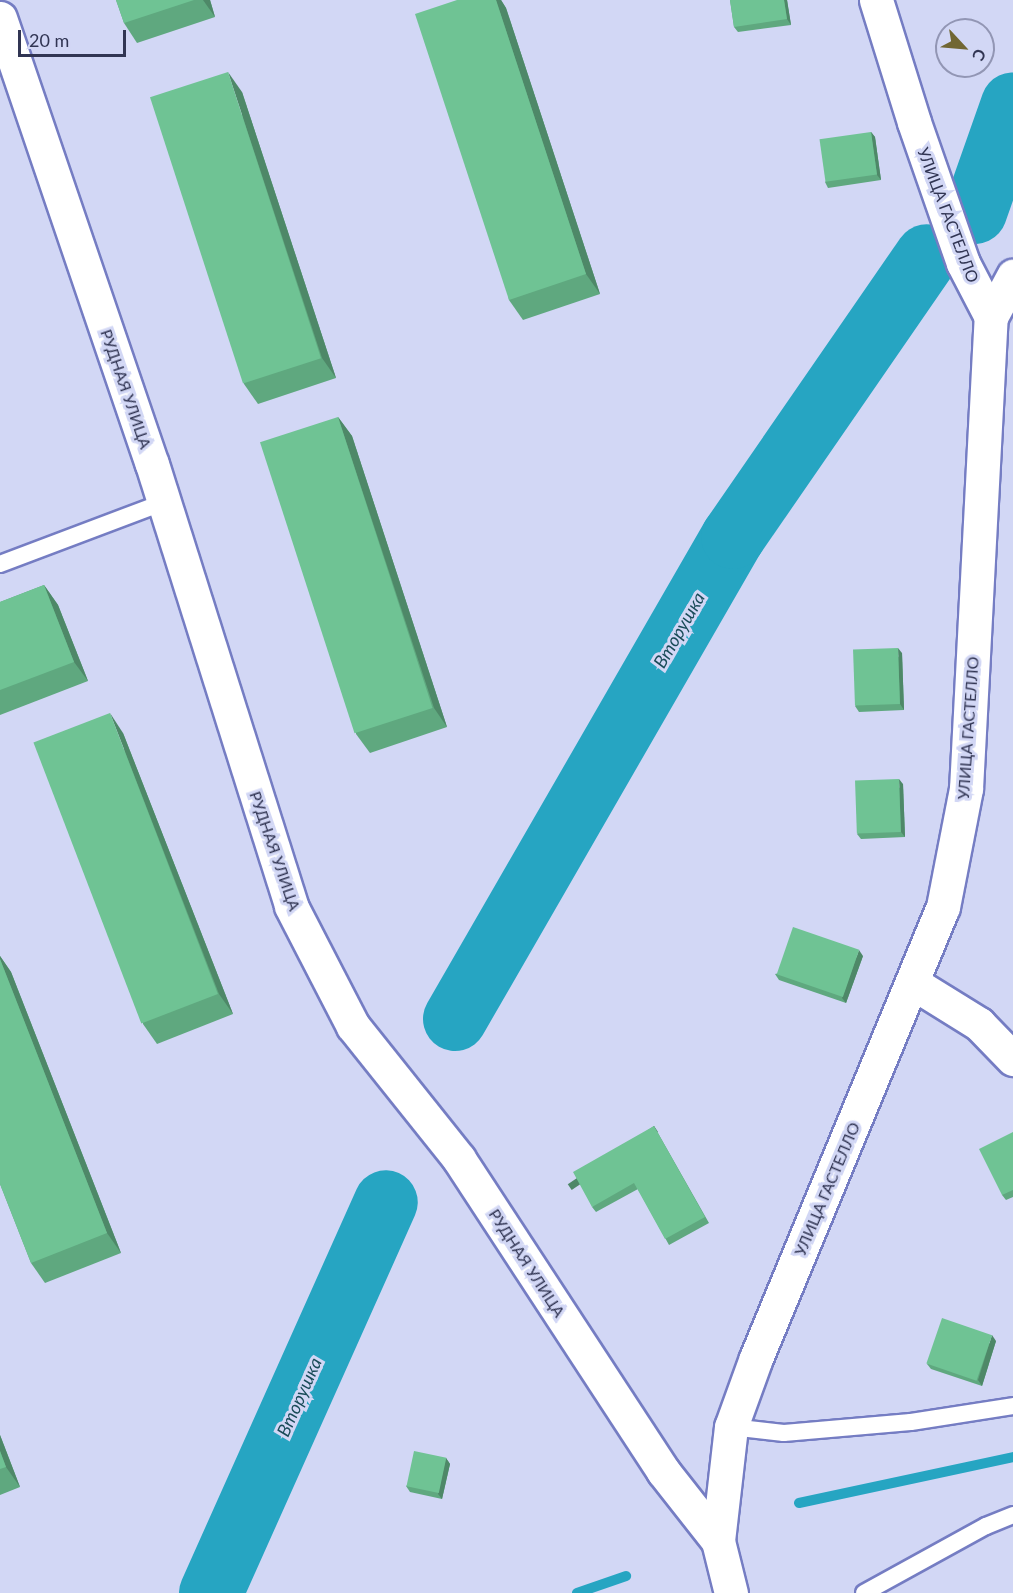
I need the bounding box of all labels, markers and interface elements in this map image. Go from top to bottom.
scale bar [21,18,129,56]
north arrow [935,18,995,78]
text: 20 m [29,29,69,51]
text: С [969,46,991,64]
street label: УЛИЦА ГАСТЕЛЛО [913,145,983,285]
street label: РУДНАЯ УЛИЦА [97,327,155,451]
water label: Вторушка [649,588,709,672]
street label: УЛИЦА ГАСТЕЛЛО [953,656,983,800]
street label: РУДНАЯ УЛИЦА [246,789,304,913]
street label: УЛИЦА ГАСТЕЛЛО [790,1119,864,1259]
street label: РУДНАЯ УЛИЦА [485,1205,569,1321]
water label: Вторушка [272,1354,326,1440]

